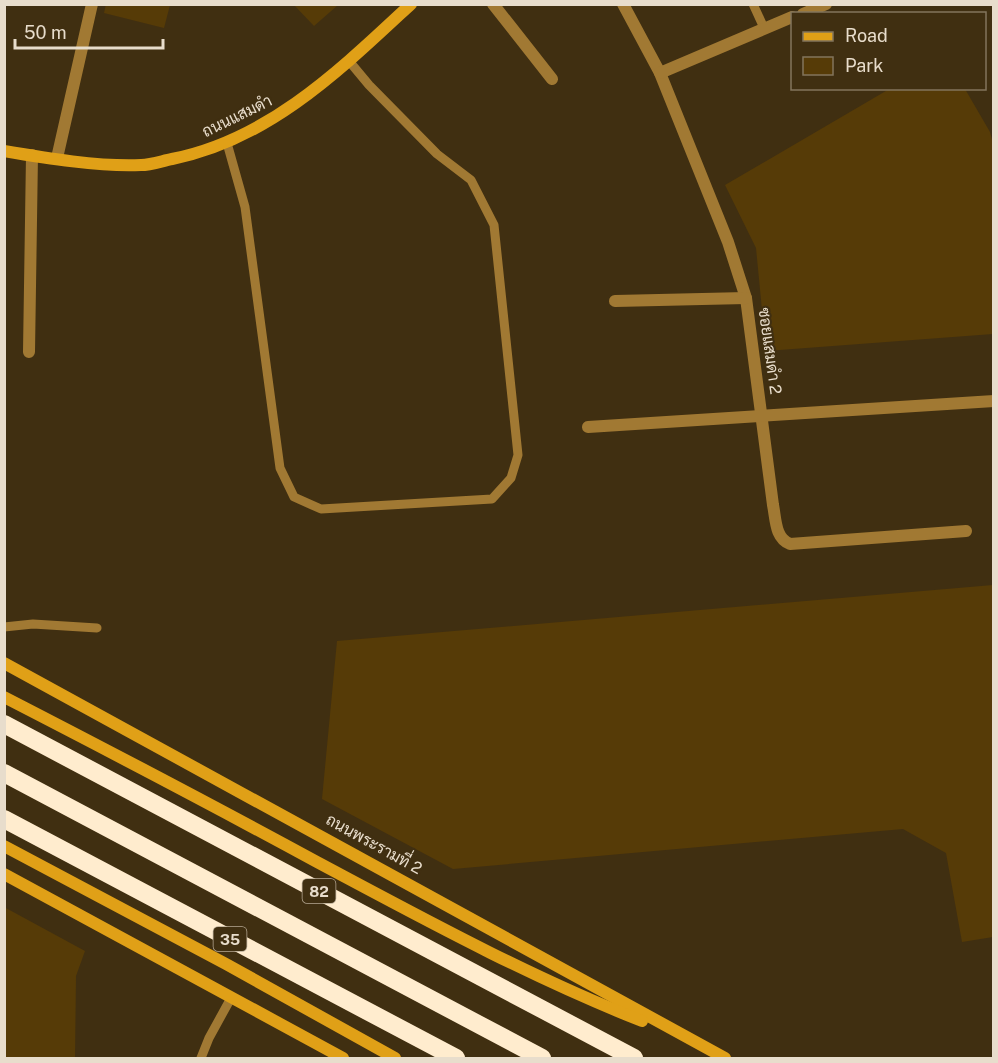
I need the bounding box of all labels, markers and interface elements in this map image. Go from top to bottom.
scale bar [15,12,164,50]
legend [791,12,986,90]
text: 50 m [24,22,67,43]
text: Road [845,25,888,46]
text: Park [845,55,883,76]
street label: ถนนแสมดำ [199,91,275,141]
street label: ซอยแสมดำ 2 [755,306,785,396]
street label: ถนนพระรามที่ 2 [323,805,428,878]
road number: 82 [302,879,336,903]
road number: 35 [214,927,246,951]

